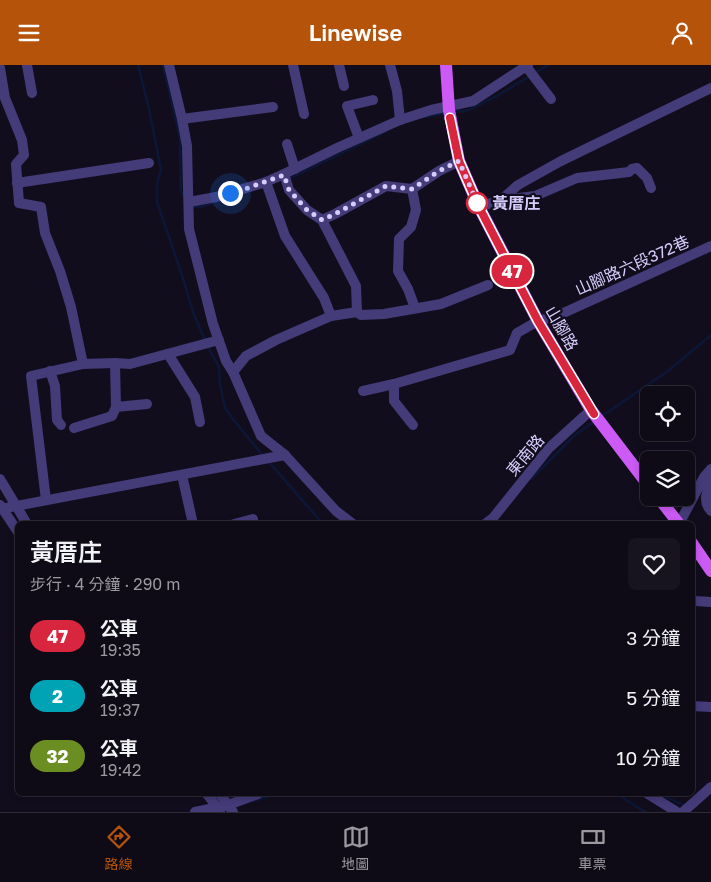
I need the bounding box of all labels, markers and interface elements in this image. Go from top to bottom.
icon: menu [15,19,43,47]
text: Linewise [309,19,402,46]
icon: person [668,19,696,47]
your location [218,181,243,206]
marker: 黃厝庄 [466,192,488,214]
place label: 黃厝庄 [492,193,540,213]
street label: 山腳路六段372巷 [572,231,692,299]
line badge: 47 [490,255,534,287]
text: 47 [501,260,523,282]
street label: 山腳路 [541,302,583,354]
map controls [640,386,695,506]
button: locate [640,386,695,441]
street label: 東南路 [502,430,548,480]
button: layers [640,451,695,506]
text: 黃厝庄 [30,537,102,566]
button: heart [628,538,680,590]
text: 步行 · 4 分鐘 · 290 m [30,574,180,594]
text: 公車 [100,616,138,639]
text: 47 [47,625,68,647]
text: 3 分鐘 [626,626,680,649]
text: 19:35 [100,640,141,660]
text: 公車 [100,676,138,699]
text: 2 [52,685,63,707]
text: 5 分鐘 [626,686,680,709]
text: 19:37 [100,700,140,720]
text: 公車 [100,736,138,759]
text: 32 [47,745,68,767]
text: 10 分鐘 [616,746,680,769]
text: 19:42 [100,760,141,780]
tab: 路線 [105,823,133,873]
tab: 地圖 [342,823,370,873]
tab: 車票 [579,823,607,873]

